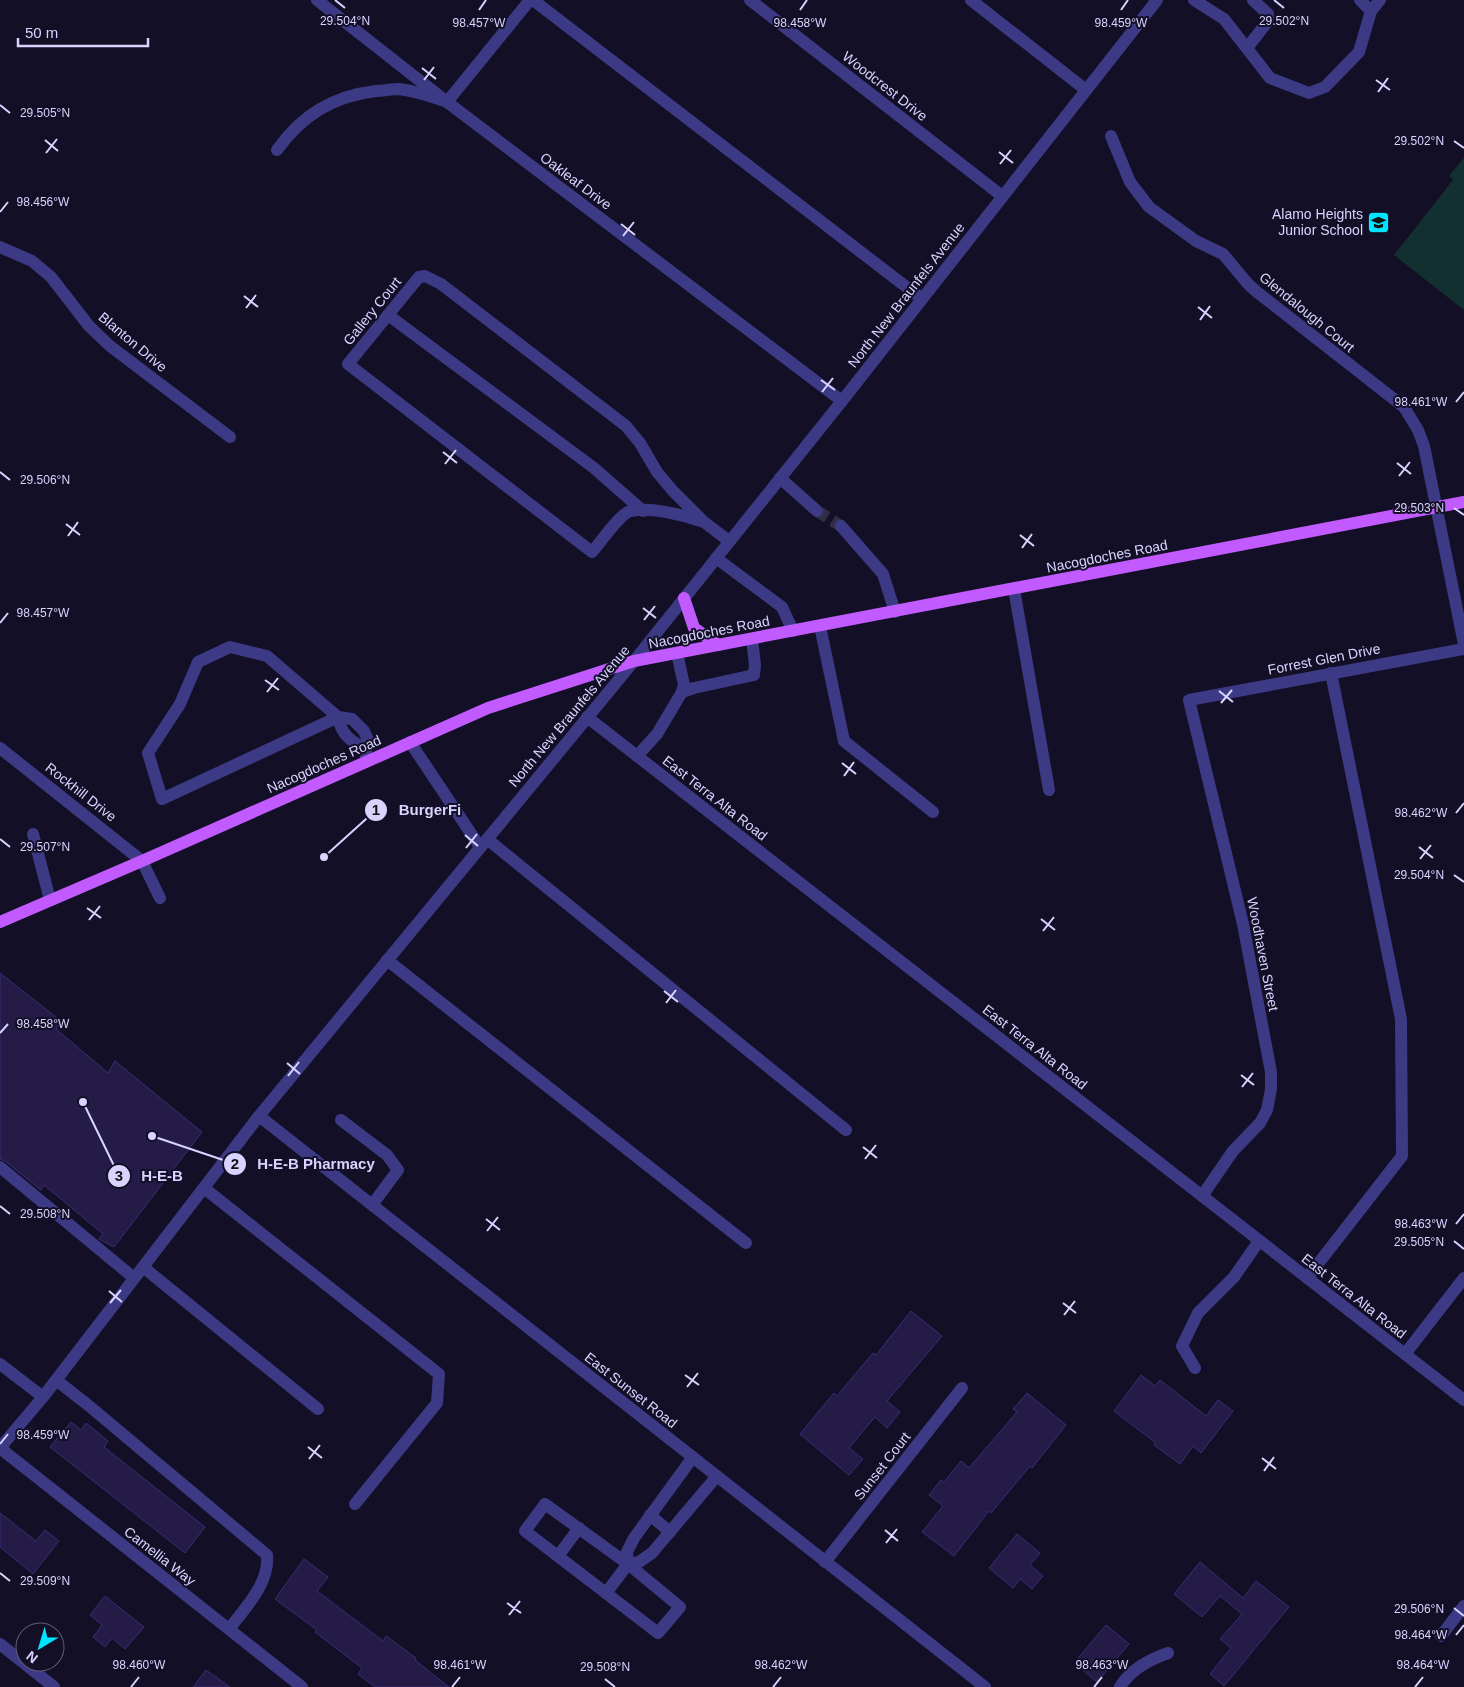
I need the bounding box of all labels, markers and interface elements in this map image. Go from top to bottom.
text: 29.504°N [320,14,370,28]
text: 29.502°N [1259,14,1309,28]
scale bar [18,15,148,47]
text: 98.457°W [453,16,506,30]
text: 98.458°W [774,16,827,30]
text: 98.459°W [1095,16,1148,30]
text: 50 m [25,24,58,41]
street label: Woodcrest Drive [839,48,931,124]
text: 29.505°N [20,106,70,120]
text: 29.502°N [1394,134,1444,148]
street label: Oakleaf Drive [537,149,615,213]
text: 98.456°W [17,195,70,209]
place label: Alamo Heights Junior School [1272,206,1363,238]
school or university icon: Alamo Heights Junior School [1367,210,1391,234]
street label: North New Braunfels Avenue [844,219,968,371]
street label: Glendalough Court [1256,269,1358,355]
street label: Gallery Court [340,274,404,348]
street label: Blanton Drive [96,309,170,375]
text: 98.461°W [1395,395,1448,409]
text: 29.506°N [20,473,70,487]
text: 29.503°N [1394,501,1444,515]
street label: Nacogdoches Road [1045,536,1169,576]
text: 98.457°W [17,606,70,620]
street label: Nacogdoches Road [647,612,771,652]
street label: Forrest Glen Drive [1266,640,1382,678]
street label: North New Braunfels Avenue [505,642,633,790]
street label: Nacogdoches Road [265,732,383,796]
street label: East Terra Alta Road [660,752,770,844]
street label: Rockhill Drive [42,759,120,825]
callout: BurgerFi [363,795,471,825]
text: 1 [372,801,380,818]
text: BurgerFi [399,801,461,818]
text: 98.462°W [1395,806,1448,820]
text: 29.507°N [20,840,70,854]
text: 29.504°N [1394,868,1444,882]
street label: Woodhaven Street [1244,896,1282,1012]
street label: East Terra Alta Road [980,1001,1090,1093]
text: 98.458°W [17,1017,70,1031]
callout: H-E-B Pharmacy [222,1149,385,1179]
text: 2 [231,1155,239,1172]
text: H-E-B Pharmacy [257,1155,375,1172]
callout: H-E-B [107,1161,193,1191]
text: 3 [115,1167,123,1184]
text: H-E-B [141,1167,183,1184]
text: 29.508°N [20,1207,70,1221]
text: 98.463°W [1395,1217,1448,1231]
text: 29.505°N [1394,1235,1444,1249]
street label: East Terra Alta Road [1299,1250,1409,1342]
street label: East Sunset Road [582,1349,680,1431]
text: 98.459°W [17,1428,70,1442]
street label: Sunset Court [851,1429,914,1503]
street label: Camellia Way [121,1523,199,1589]
text: 29.509°N [20,1574,70,1588]
text: 29.506°N [1394,1602,1444,1616]
north arrow [15,1622,65,1672]
text: 98.464°W [1395,1628,1448,1642]
text: N [23,1648,41,1667]
text: 98.460°W [113,1658,166,1672]
text: 98.461°W [434,1658,487,1672]
text: 98.462°W [755,1658,808,1672]
text: 98.463°W [1076,1658,1129,1672]
text: 98.464°W [1397,1658,1450,1672]
text: 29.508°N [580,1660,630,1674]

